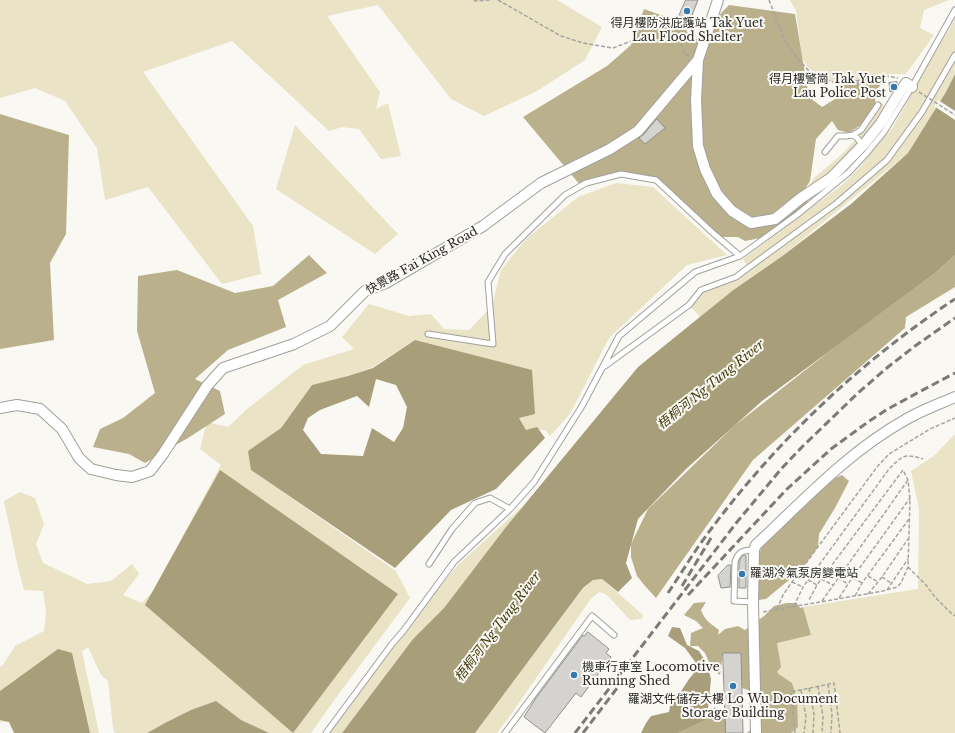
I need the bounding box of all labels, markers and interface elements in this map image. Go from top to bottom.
marker: 得月樓防洪庇護站 Tak Yuet Lau Flood Shelter [682,6,692,16]
place label: 得月樓防洪庇護站 Tak Yuet Lau Flood Shelter [611,17,763,45]
place label: 得月樓警崗 Tak Yuet Lau Police Post [769,73,886,101]
marker: 得月樓警崗 Tak Yuet Lau Police Post [889,82,899,92]
street label: 快景路 Fai King Road [364,224,480,298]
water label: 梧桐河 Ng Tung River [654,337,768,433]
place label: 羅湖冷氣泵房變電站 [750,567,858,581]
water label: 梧桐河 Ng Tung River [452,569,544,685]
marker: 羅湖冷氣泵房變電站 [737,569,747,579]
place label: 機車行車室 Locomotive Running Shed [582,661,720,689]
marker: 機車行車室 Locomotive Running Shed [569,670,579,680]
marker: 羅湖文件儲存大樓 Lo Wu Document Storage Building [728,681,738,691]
place label: 羅湖文件儲存大樓 Lo Wu Document Storage Building [628,693,838,721]

